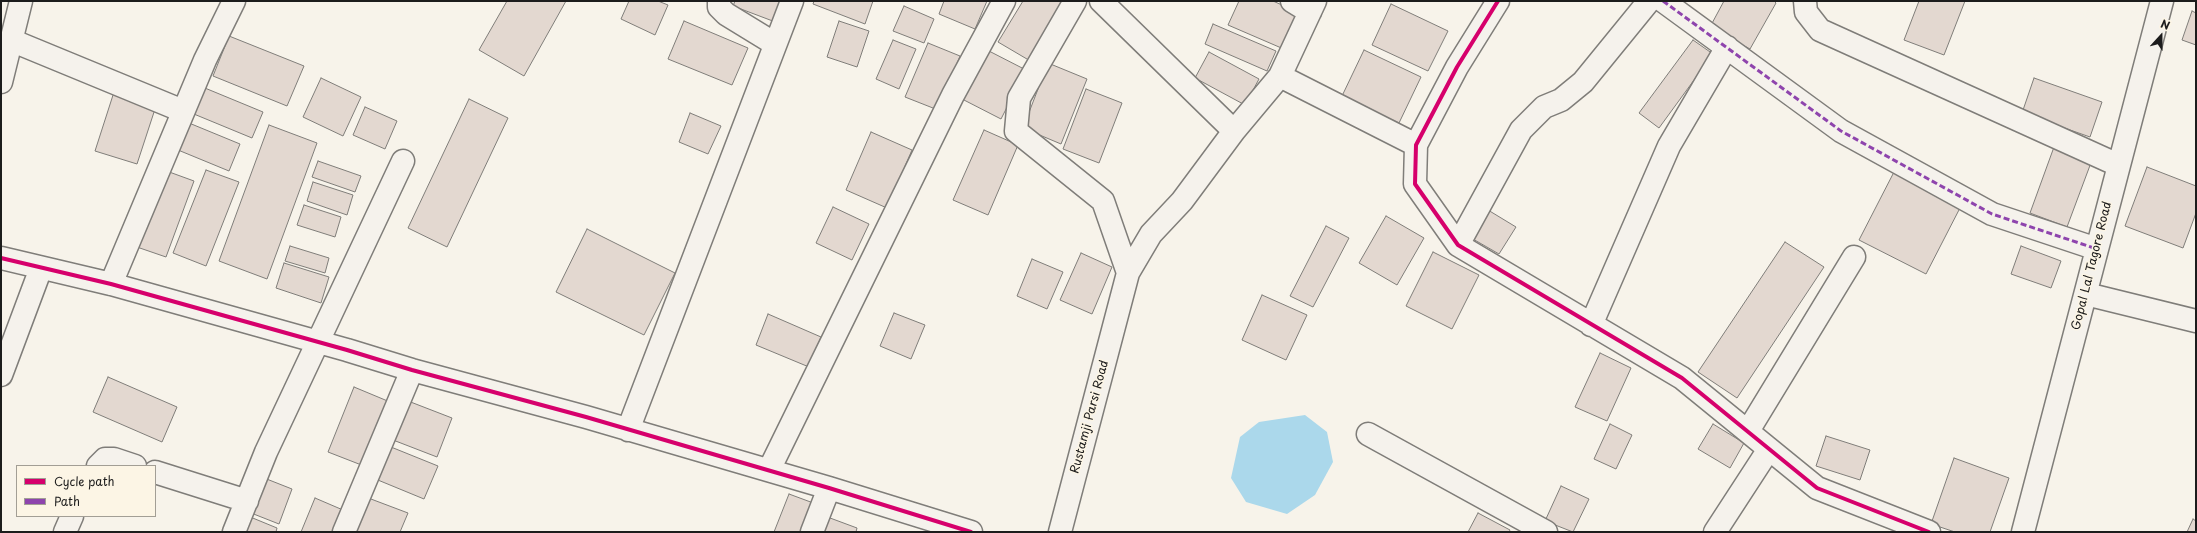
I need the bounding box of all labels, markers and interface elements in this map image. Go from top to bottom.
text: N [2158,15,2173,34]
north arrow [2141,16,2181,56]
street label: Gopal Lal Tagore Road [2069,200,2115,332]
street label: Rustamji Parsi Road [1068,359,1112,475]
legend [16,465,156,517]
text: Cycle path [54,472,115,490]
text: Path [54,492,80,510]

